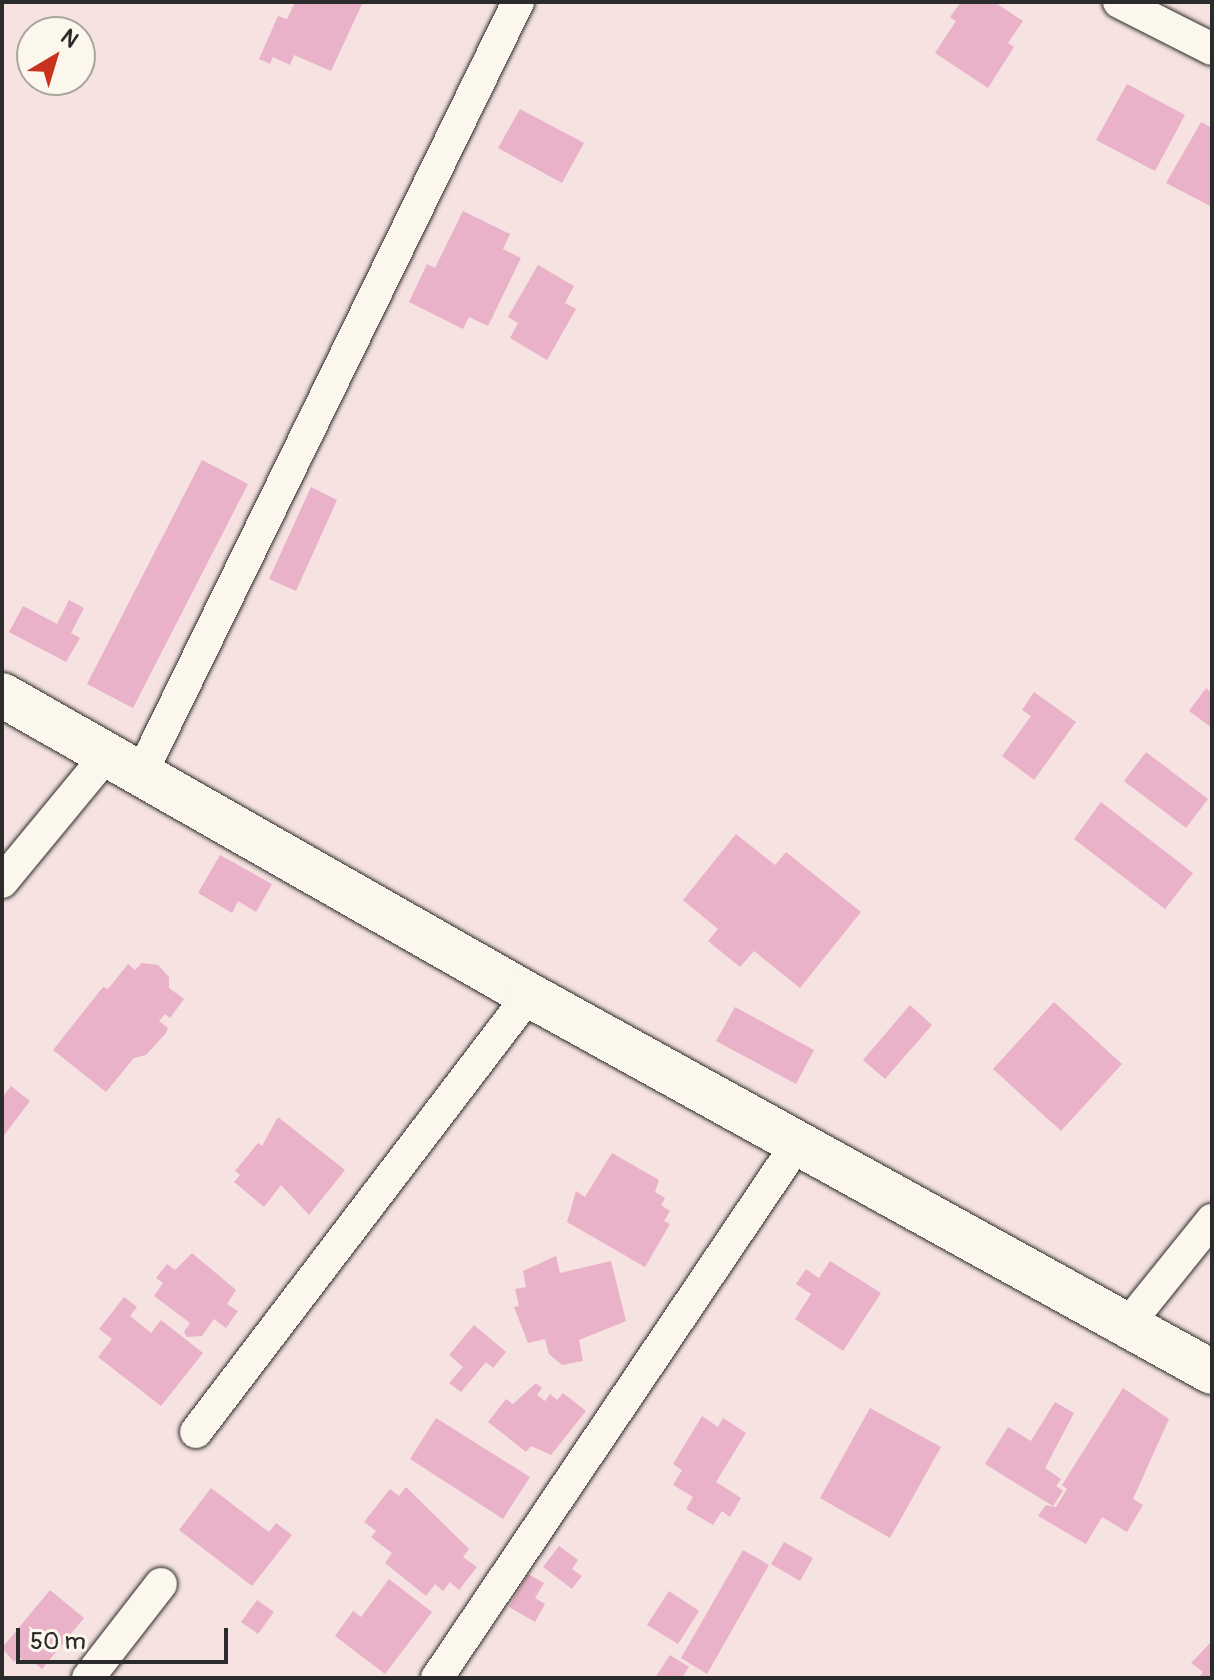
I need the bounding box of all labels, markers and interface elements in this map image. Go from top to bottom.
north arrow [16,16,96,96]
text: N [55,23,84,54]
scale bar [20,1612,232,1662]
text: 50 m [30,1627,86,1656]

